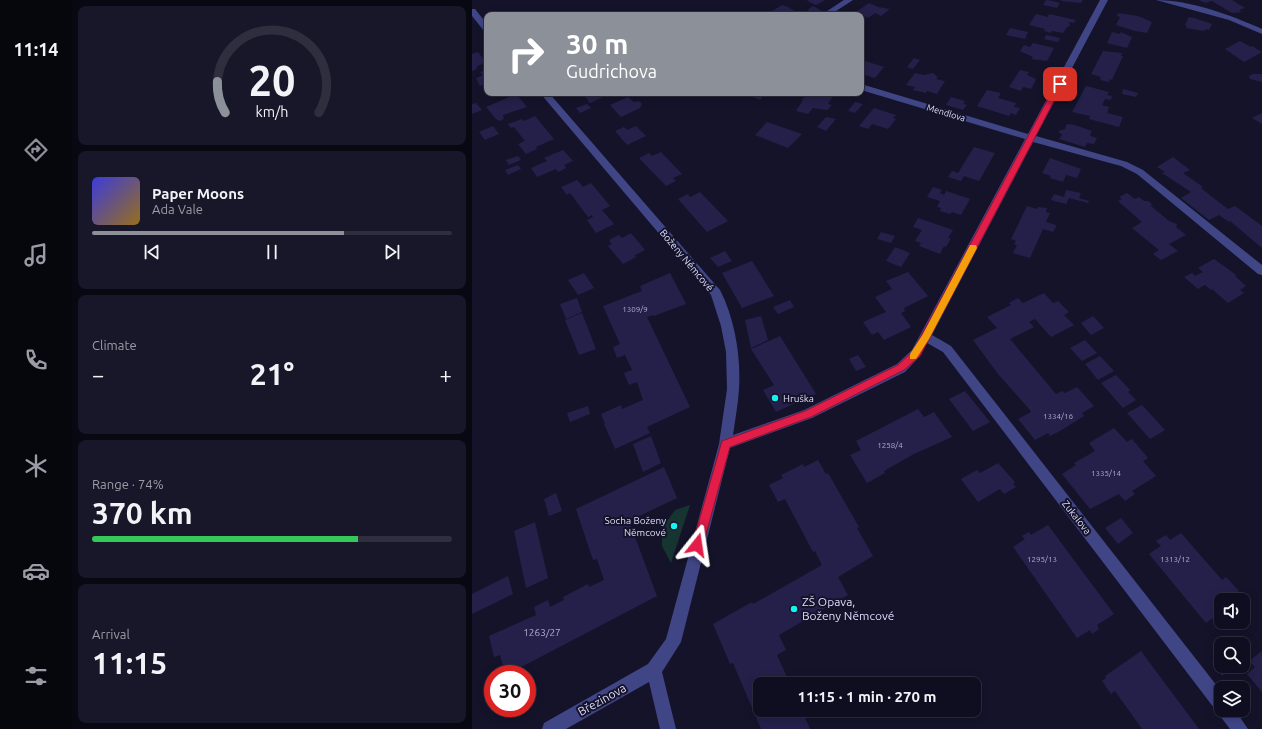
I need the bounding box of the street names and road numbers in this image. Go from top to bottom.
street label: Mendlova [926,102,966,124]
street label: Boženy Němcové [658,227,716,293]
street label: Zukalova [1060,498,1093,536]
street label: Březinova [575,681,628,718]

